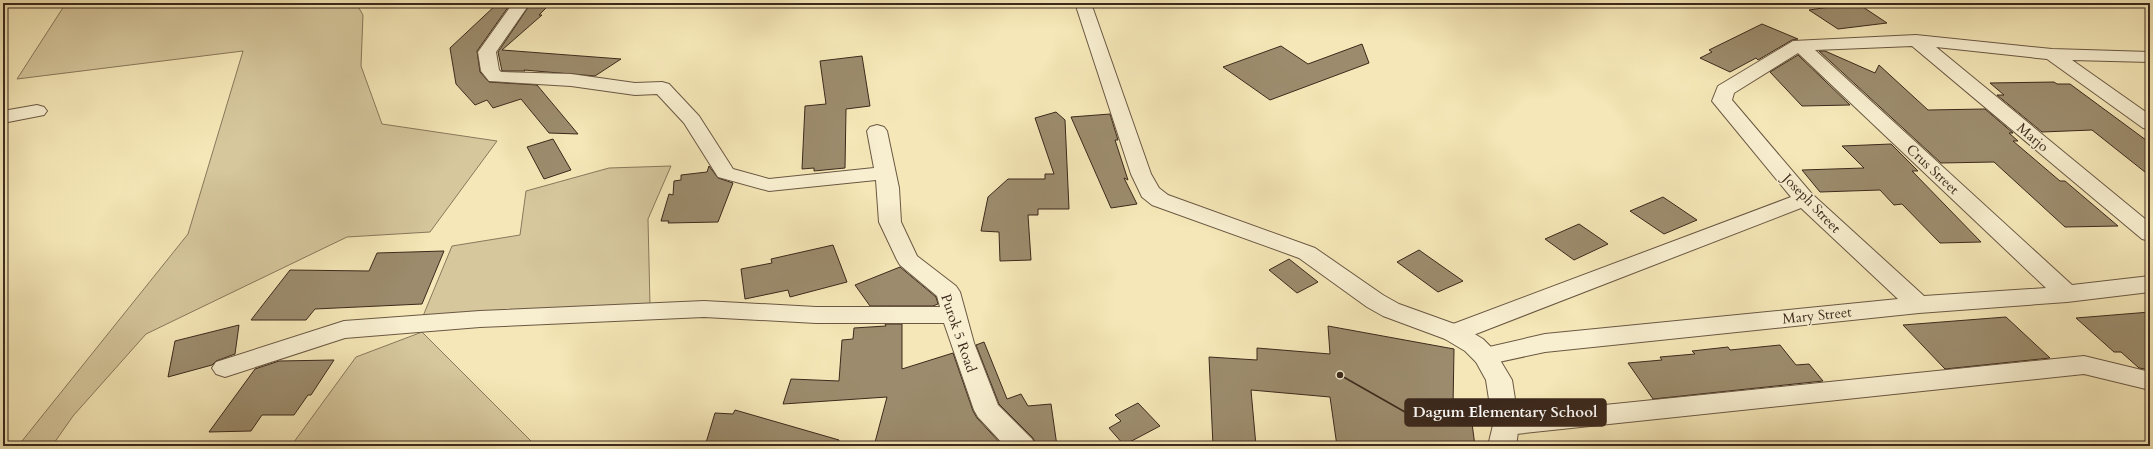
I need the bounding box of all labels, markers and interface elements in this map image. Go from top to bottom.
street label: Marjo [2013,119,2053,156]
street label: Crus Street [1902,140,1964,199]
street label: Joseph Street [1777,168,1845,238]
street label: Purok 5 Road [936,291,981,375]
street label: Mary Street [1782,302,1853,329]
callout: Dagum Elementary School [1405,399,1606,426]
text: Dagum Elementary School [1413,402,1598,422]

